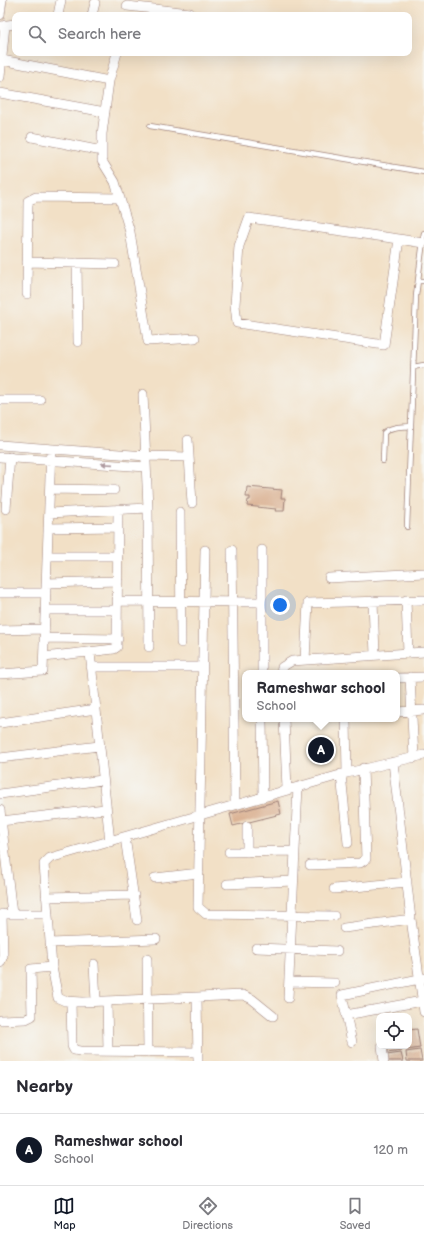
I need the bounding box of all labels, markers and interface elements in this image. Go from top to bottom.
search box [12,12,412,56]
icon: search [26,23,48,45]
text: Search here [58,25,141,44]
one-way arrow [101,461,113,468]
your location [270,595,290,615]
popup [242,670,400,722]
text: Rameshwar school [257,679,385,698]
text: School [257,698,296,714]
pin: A [308,735,334,765]
map controls [376,1013,412,1049]
button: locate [376,1013,412,1049]
text: Nearby [16,1077,73,1097]
text: Rameshwar school [54,1132,183,1151]
text: A [25,1142,33,1158]
text: 120 m [373,1142,408,1158]
text: School [54,1151,94,1167]
tab: Map [53,1195,76,1232]
tab: Directions [182,1195,233,1232]
tab: Saved [340,1195,371,1232]

